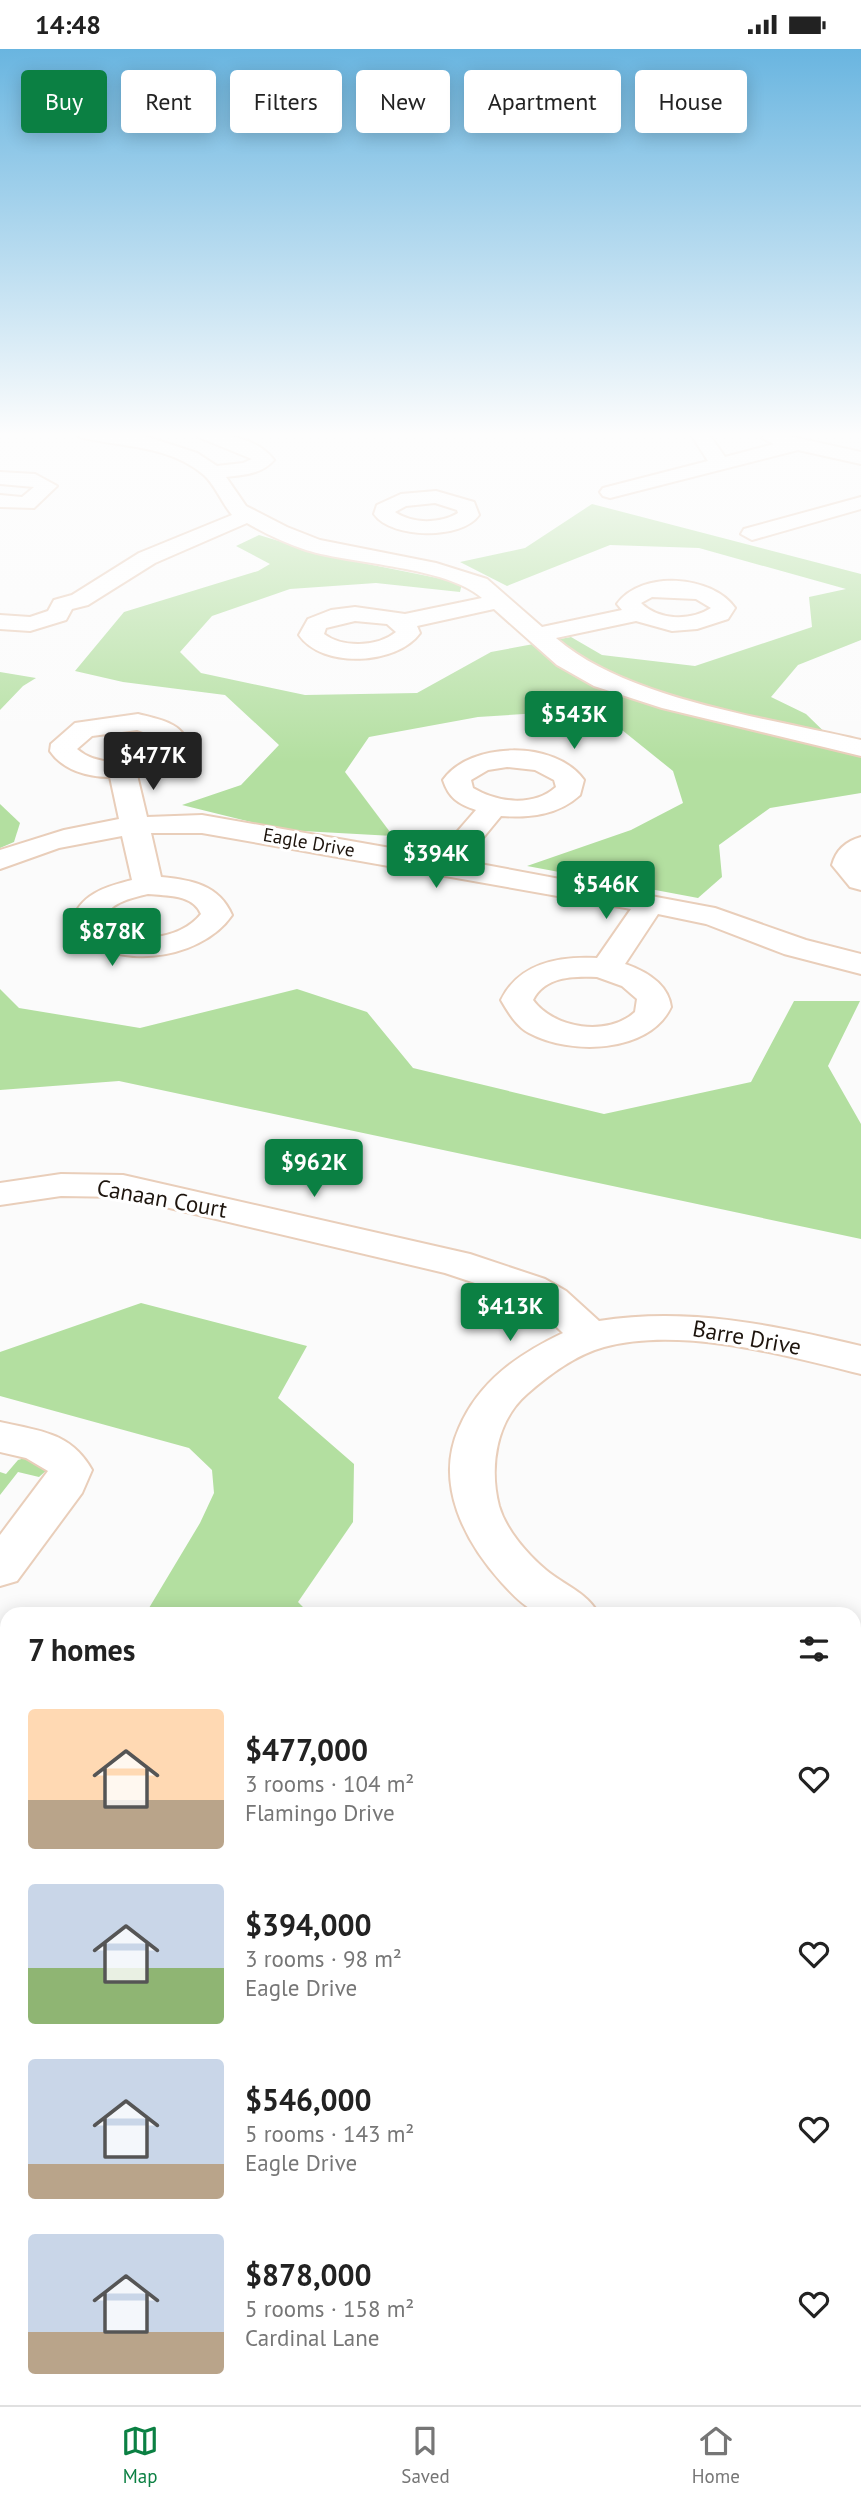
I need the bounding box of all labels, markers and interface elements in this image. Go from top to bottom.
text: 14:48 [35,8,101,41]
chip: Buy [21,70,107,133]
chip: Rent [121,70,216,133]
chip: Filters [230,70,342,133]
chip: New [356,70,450,133]
chip: Apartment [464,70,621,133]
chip: House [635,70,747,133]
pin: $543K [525,691,623,751]
text: $543K [541,699,607,728]
pin: $477K [104,733,202,792]
text: $477K [120,740,186,769]
street label: Eagle Drive [261,822,357,862]
pin: $394K [387,831,485,890]
text: $394K [403,838,469,867]
pin: $546K [557,861,655,921]
text: $546K [573,869,639,898]
pin: $878K [63,909,161,968]
text: $878K [79,916,145,945]
pin: $962K [265,1139,363,1199]
text: $962K [281,1147,347,1176]
street label: Canaan Court [95,1172,230,1224]
pin: $413K [461,1283,559,1343]
text: $413K [477,1291,543,1320]
street label: Barre Drive [690,1313,804,1361]
text: 7 homes [28,1630,136,1669]
icon: filters [795,1630,833,1668]
text: $477,000 [245,1730,368,1769]
icon: home [84,1737,168,1821]
icon: heart [795,1760,833,1798]
text: 3 rooms · 104 m² [245,1769,414,1798]
text: Flamingo Drive [245,1798,395,1827]
text: $394,000 [245,1905,372,1944]
icon: home [84,1912,168,1996]
icon: heart [795,1935,833,1973]
text: 3 rooms · 98 m² [245,1944,402,1973]
text: Eagle Drive [245,1973,357,2002]
text: $546,000 [245,2080,372,2119]
icon: home [84,2087,168,2171]
icon: heart [795,2110,833,2148]
text: 5 rooms · 143 m² [245,2119,414,2148]
text: Eagle Drive [245,2148,357,2177]
text: $878,000 [245,2255,372,2294]
icon: home [84,2262,168,2346]
icon: heart [795,2285,833,2323]
text: 5 rooms · 158 m² [245,2294,414,2323]
text: Cardinal Lane [245,2323,379,2352]
tab: Map [121,2422,159,2488]
tab: Saved [401,2422,450,2488]
tab: Home [692,2422,740,2488]

